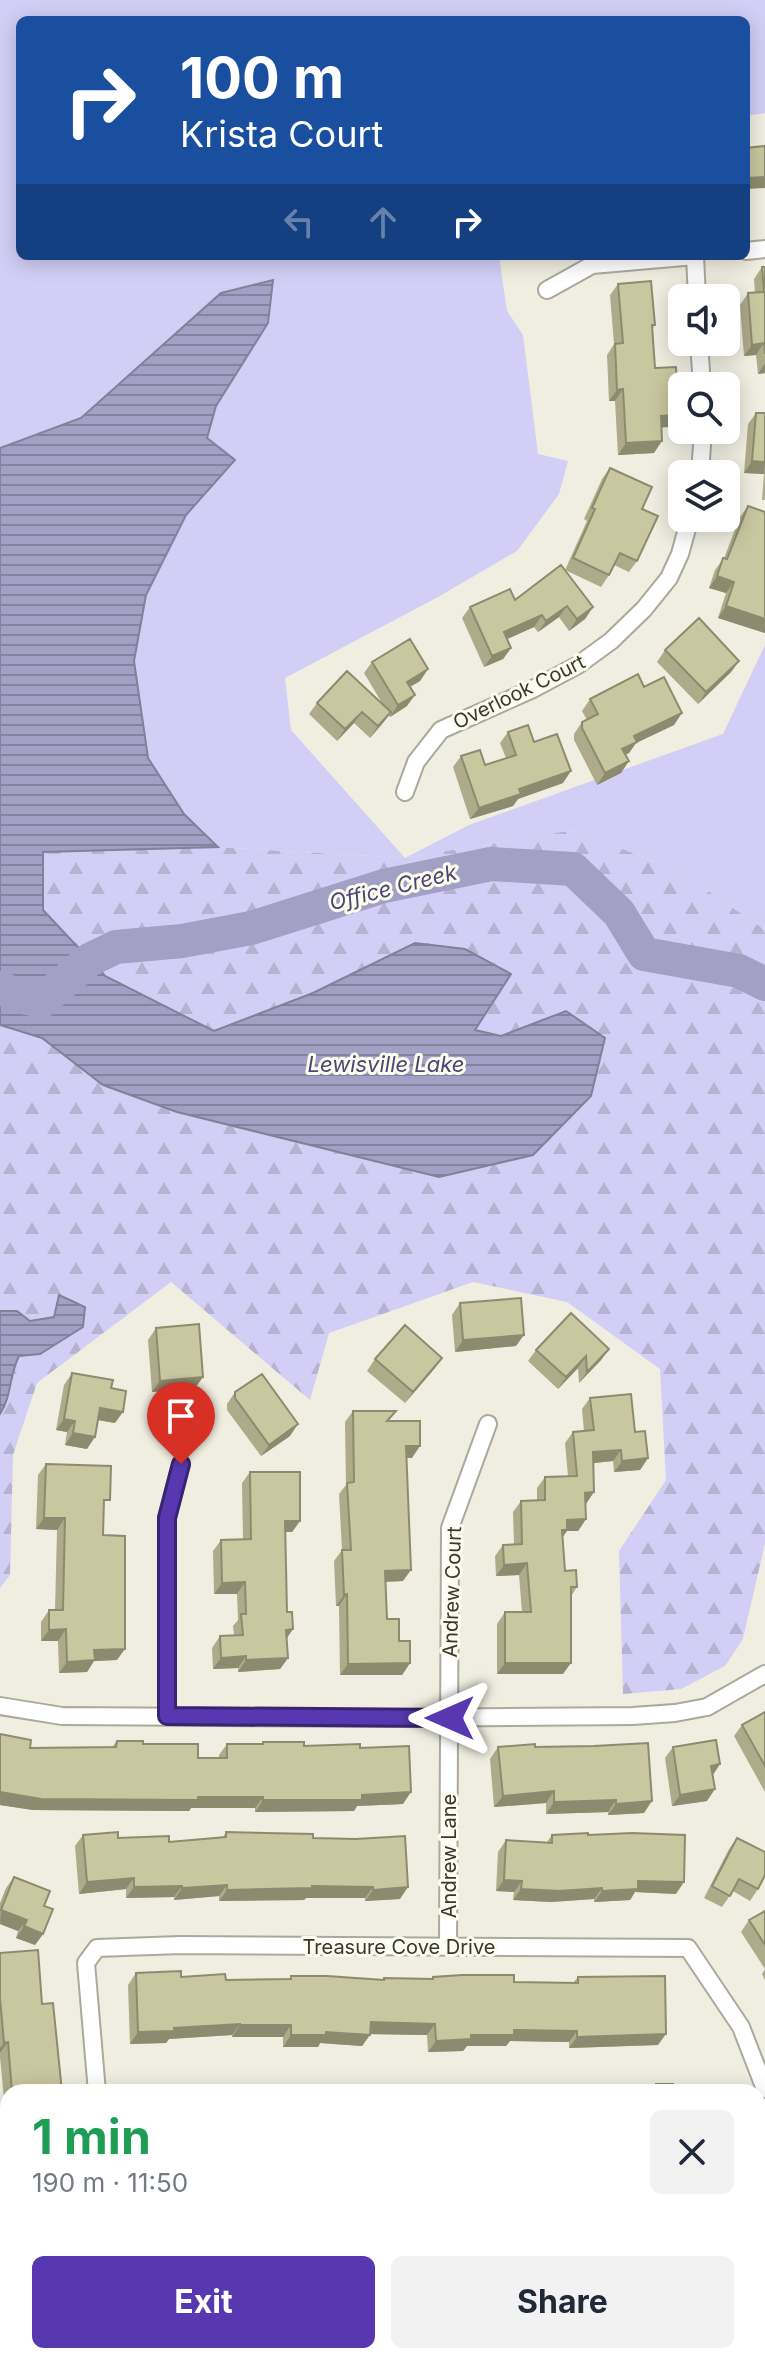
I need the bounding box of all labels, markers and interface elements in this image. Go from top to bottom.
text: 100 m [180,44,344,112]
icon: right [48,48,152,152]
text: Krista Court [180,112,383,156]
icon: left [277,200,321,244]
icon: ahead [361,200,405,244]
icon: right [445,200,489,244]
map controls [668,284,740,532]
button: sound [668,284,740,356]
button: search [668,372,740,444]
button: layers [668,460,740,532]
street label: Overlook Court [449,649,589,734]
water label: Office Creek [327,858,460,915]
water label: Lewisville Lake [307,1051,465,1077]
pin [147,1382,215,1464]
icon: arrive [159,1394,203,1438]
street label: Andrew Court [438,1526,466,1658]
position arrow [408,1676,492,1760]
street label: Andrew Lane [437,1794,461,1918]
street label: Treasure Cove Drive [303,1935,495,1959]
text: 1 min [32,2107,151,2166]
button: close [650,2110,734,2194]
text: 190 m · 11:50 [32,2167,188,2198]
button: Exit [32,2256,375,2348]
button: Share [391,2256,734,2348]

